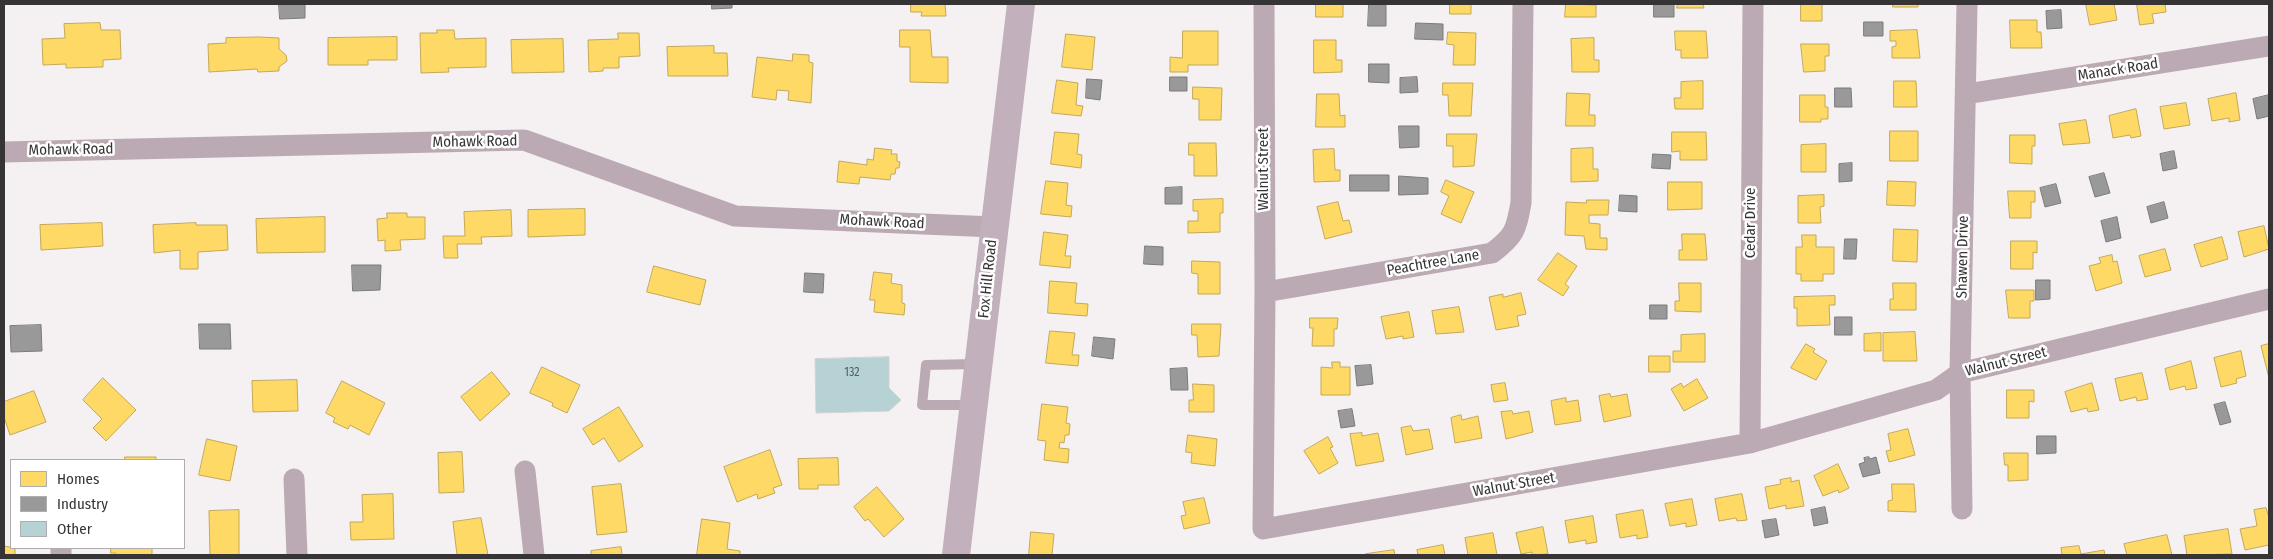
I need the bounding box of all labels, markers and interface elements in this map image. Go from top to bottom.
street label: Manack Road [2076,55,2160,85]
street label: Walnut Street [1255,127,1273,211]
street label: Mohawk Road [432,132,518,152]
street label: Mohawk Road [28,140,114,160]
street label: Cedar Drive [1742,188,1760,258]
street label: Mohawk Road [839,211,925,233]
street label: Shawen Drive [1953,215,1973,299]
street label: Fox Hill Road [975,239,1001,319]
street label: Peachtree Lane [1385,246,1481,280]
street label: Walnut Street [1964,343,2048,381]
house number: 132 [844,366,860,380]
legend [10,459,185,549]
street label: Walnut Street [1472,469,1556,501]
text: Homes [57,470,99,488]
text: Industry [57,495,108,513]
text: Other [57,520,92,538]

